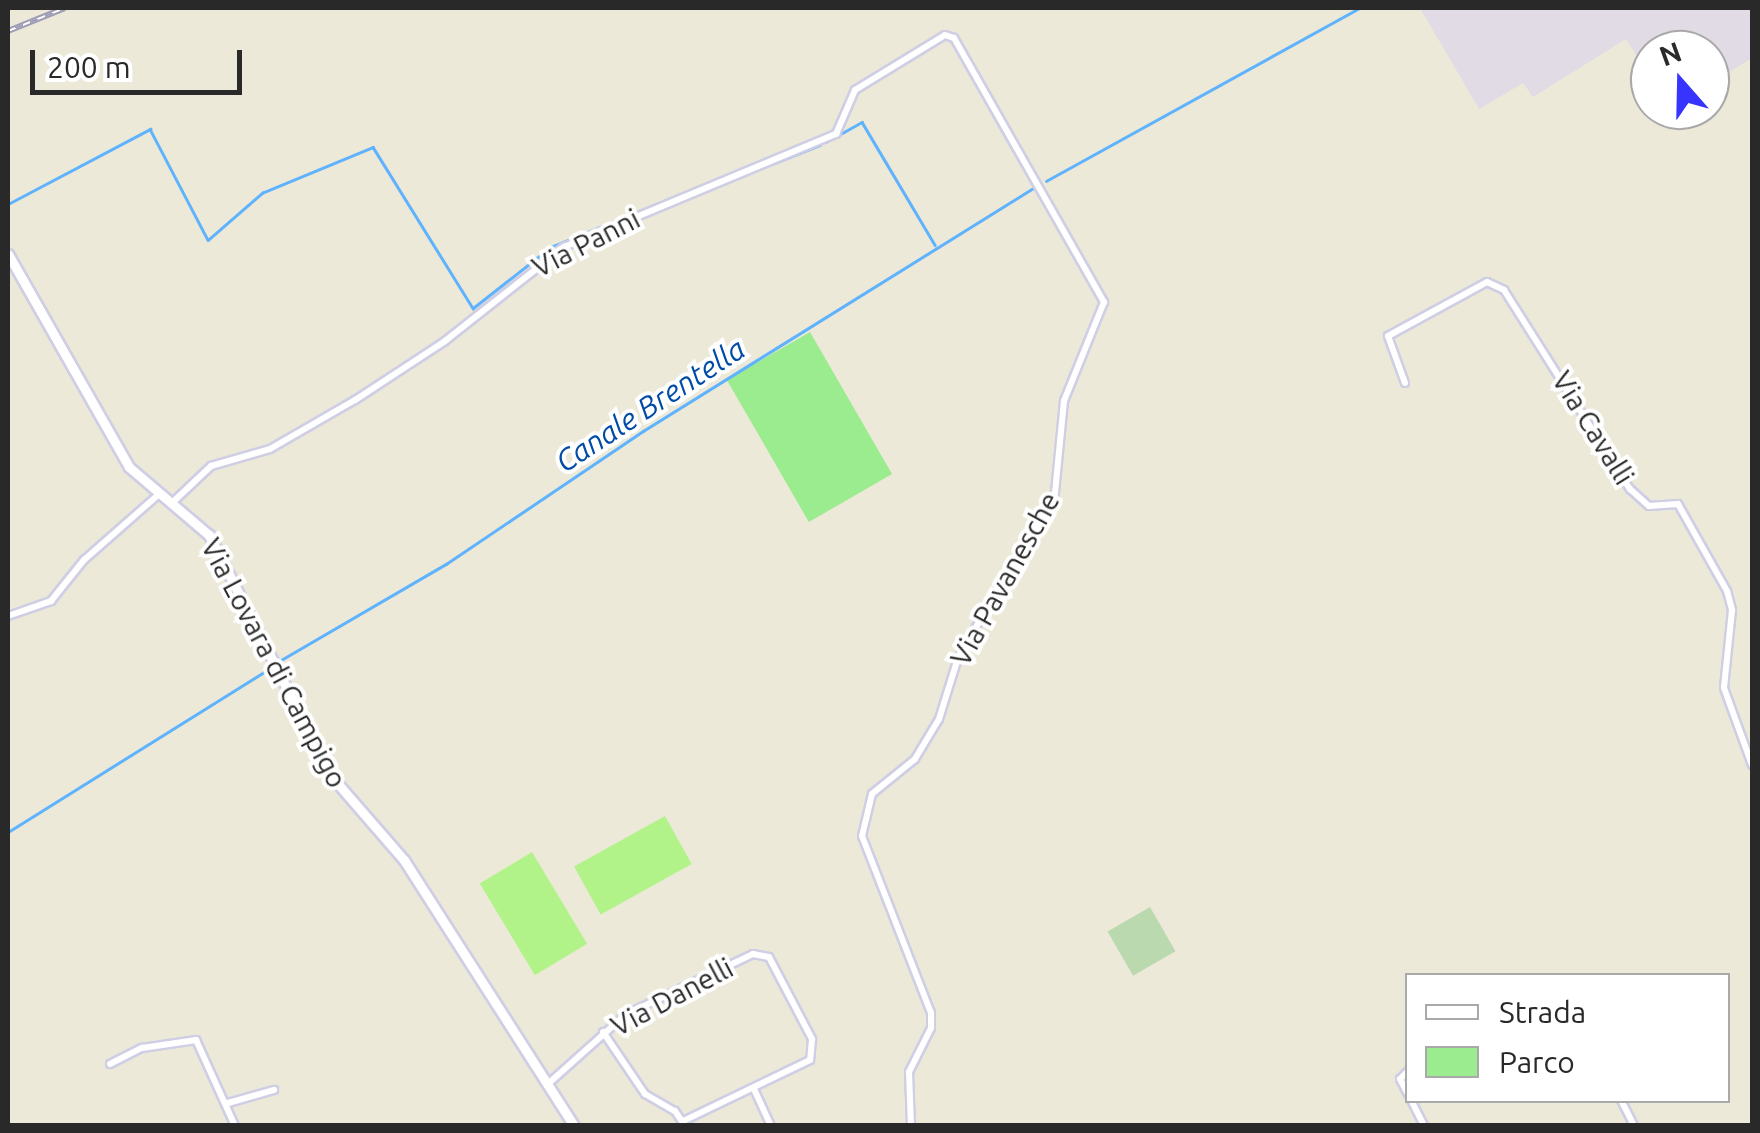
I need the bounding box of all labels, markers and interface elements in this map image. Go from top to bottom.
scale bar [35,30,248,92]
north arrow [1630,30,1730,130]
text: N [1655,35,1685,71]
text: 200 m [47,50,131,84]
street label: Via Panni [527,202,645,284]
water label: Canale Brentella [548,330,752,480]
street label: Via Cavalli [1545,365,1641,491]
street label: Via Pavanesche [943,486,1067,672]
street label: Via Lovara di Campigo [194,533,354,793]
street label: Via Danelli [605,951,739,1043]
legend [1405,973,1730,1103]
text: Strada [1499,995,1586,1029]
text: Parco [1499,1045,1575,1079]

